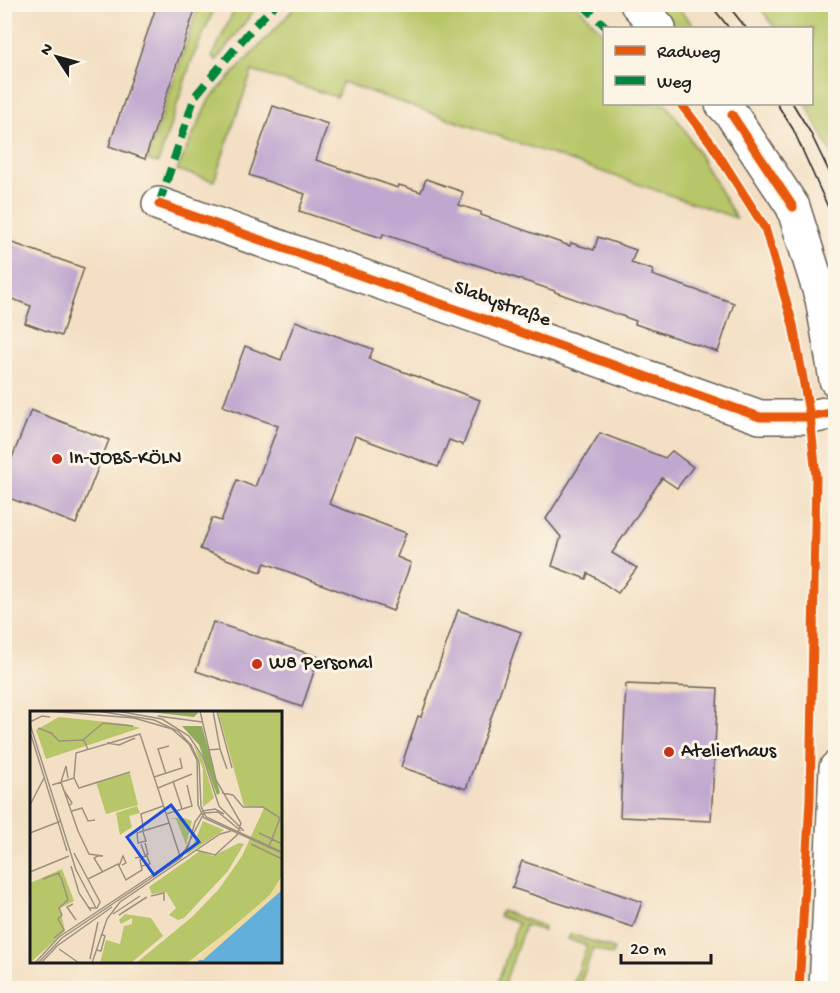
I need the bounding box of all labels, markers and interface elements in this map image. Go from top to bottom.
north arrow [27,27,87,87]
legend [603,27,813,105]
text: N [37,40,59,60]
text: Radweg [657,43,720,64]
text: Weg [657,73,692,94]
street label: Slabystraße [450,277,554,333]
place label: In-JOBS-KÖLN [69,448,181,471]
marker: In-JOBS-KÖLN [50,452,64,466]
place label: W8 Personal [269,653,373,676]
marker: W8 Personal [250,657,264,671]
inset map [30,711,282,963]
place label: Atelierhaus [681,741,777,764]
marker: Atelierhaus [662,745,676,759]
scale bar [621,927,711,965]
text: 20 m [630,940,666,961]

